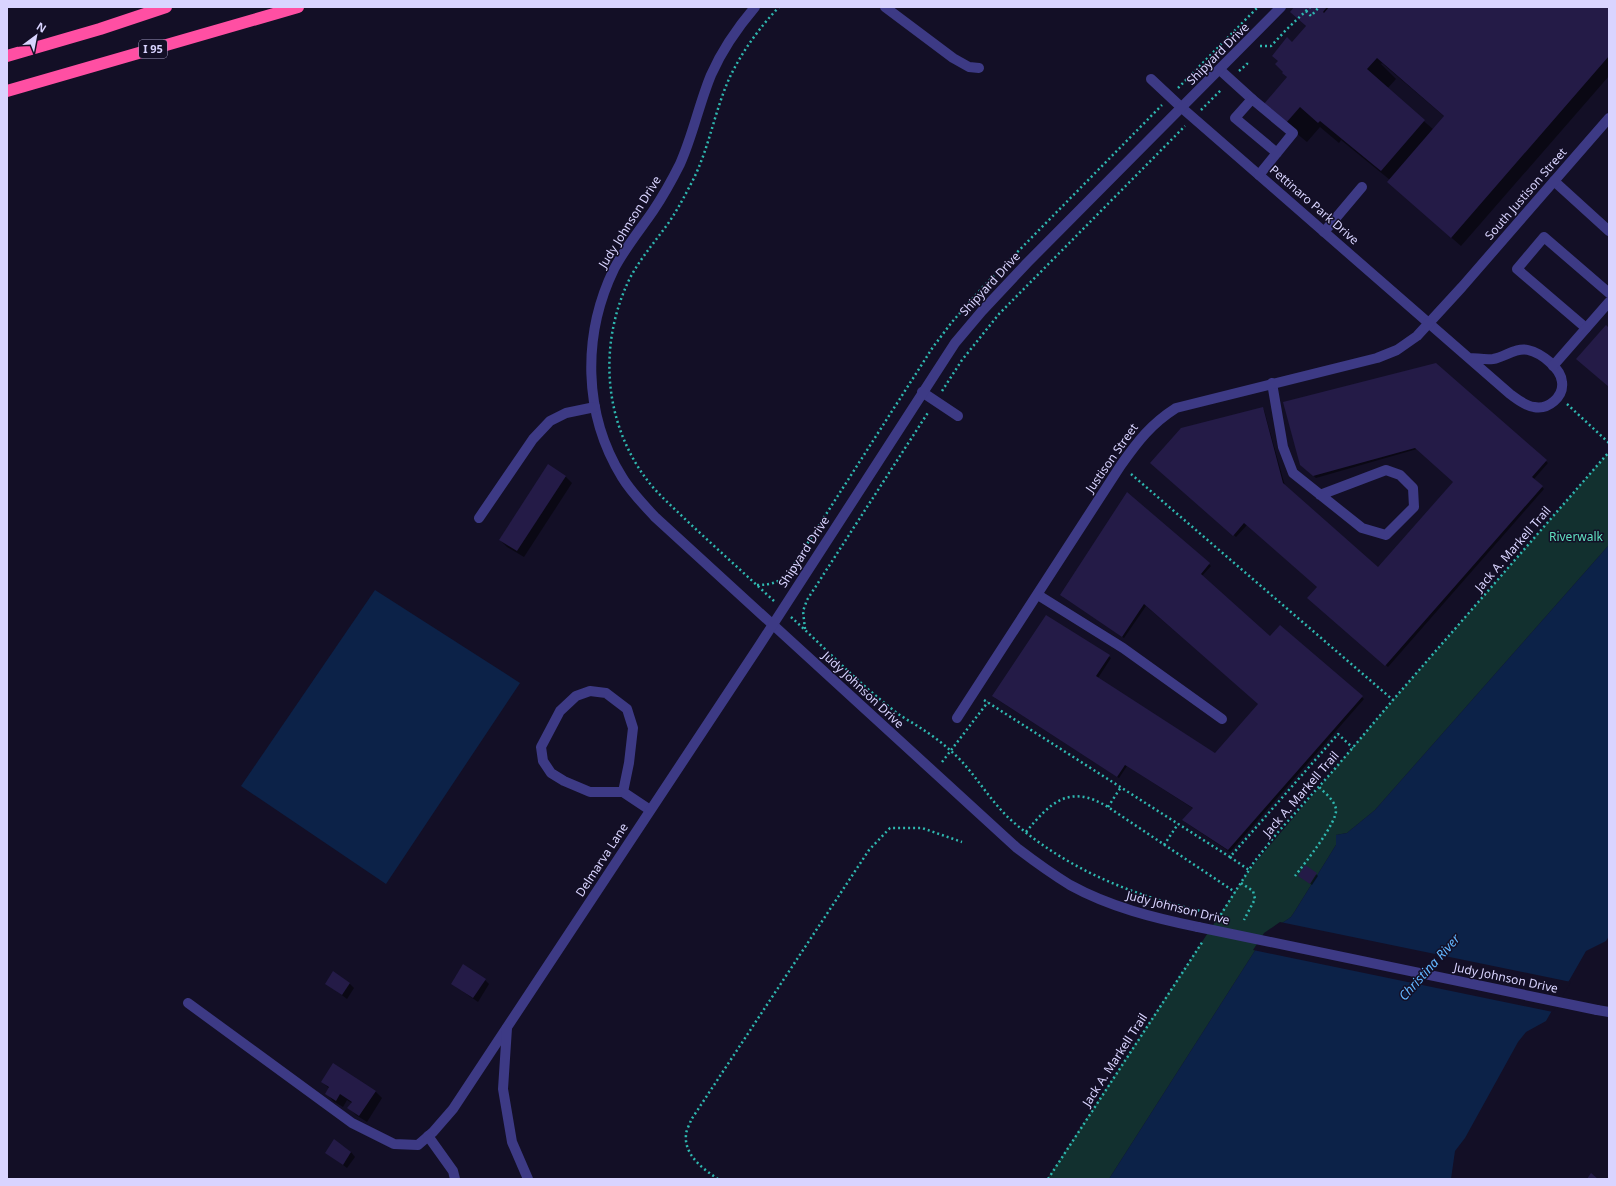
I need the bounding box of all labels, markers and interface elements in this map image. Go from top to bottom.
north arrow [16,16,56,56]
text: N [34,18,49,36]
street label: Shipyard Drive [1183,18,1253,89]
road number: I 95 [139,40,167,58]
street label: South Justison Street [1481,143,1571,243]
street label: Pettinaro Park Drive [1266,161,1363,248]
street label: Judy Johnson Drive [594,172,665,272]
street label: Shipyard Drive [955,248,1024,319]
street label: Justison Street [1081,419,1142,497]
street label: Jack A. Markell Trail [1470,502,1554,596]
street label: Shipyard Drive [774,513,833,591]
park label: Riverwalk [1549,528,1604,545]
street label: Judy Johnson Drive [818,647,908,732]
street label: Jack A. Markell Trail [1258,747,1342,841]
street label: Delmarva Lane [571,819,632,900]
street label: Judy Johnson Drive [1124,886,1232,929]
water label: Christina River [1394,929,1464,1004]
street label: Judy Johnson Drive [1452,958,1560,997]
street label: Jack A. Markell Trail [1077,1010,1151,1111]

